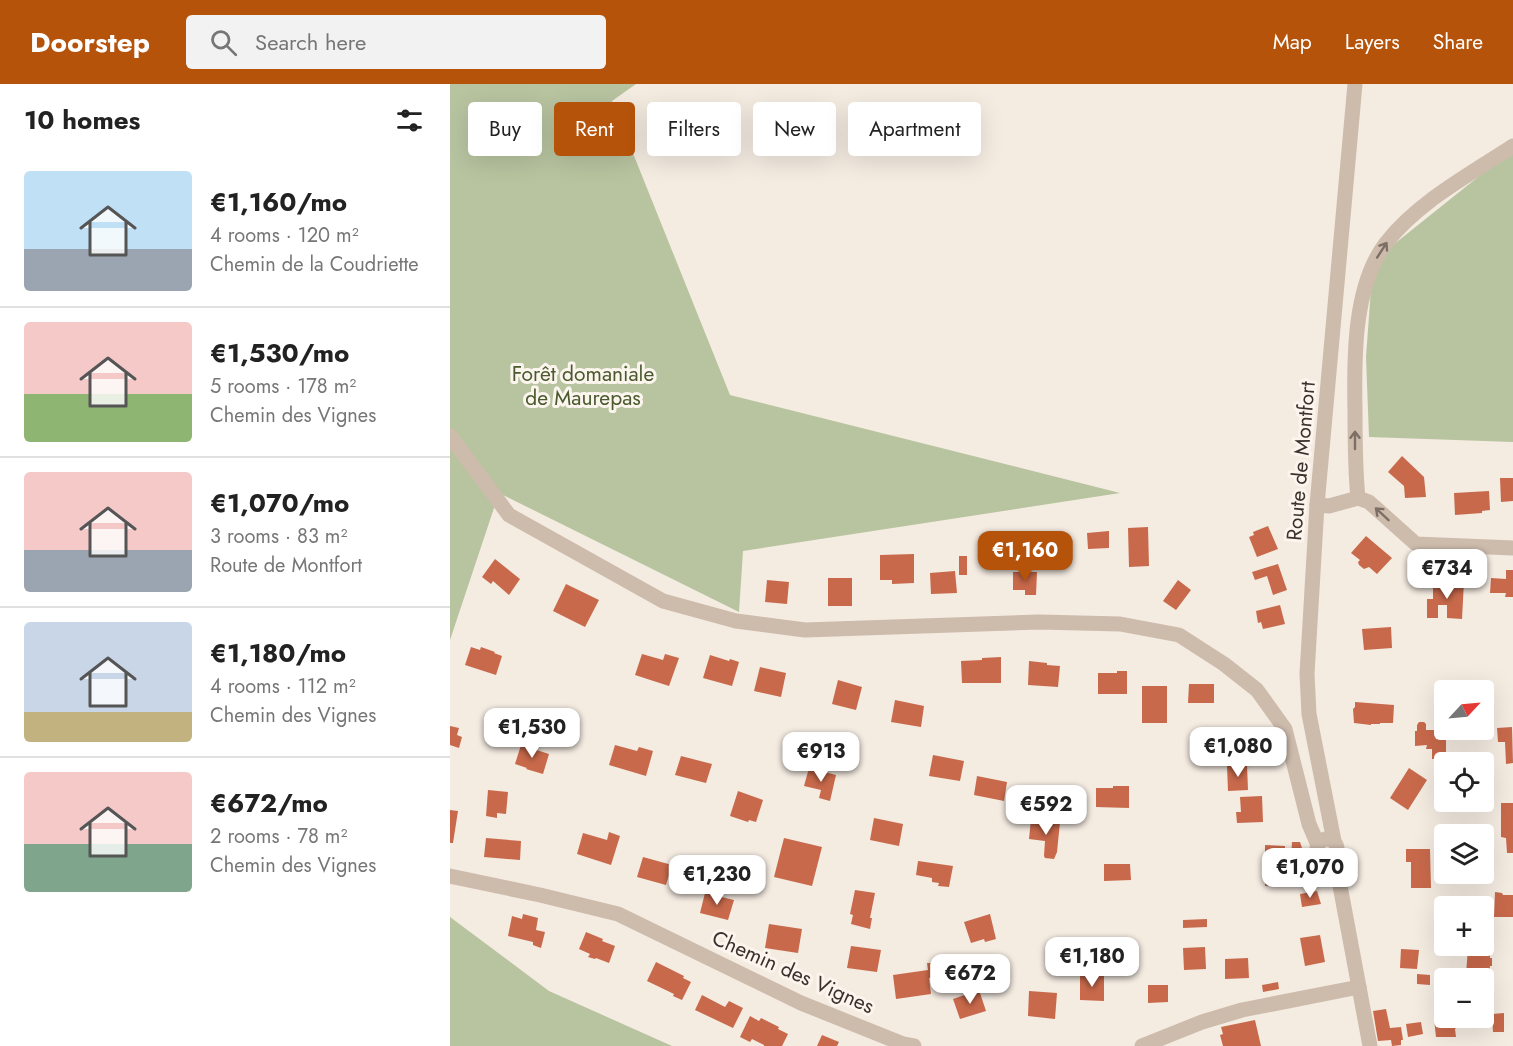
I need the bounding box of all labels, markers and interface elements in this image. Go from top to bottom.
search box [186,15,606,69]
text: Doorstep [30,22,150,63]
icon: search [207,26,240,59]
text: Search here [255,26,366,58]
text: Map [1273,27,1312,57]
text: Layers [1345,27,1400,57]
text: Share [1433,27,1483,57]
text: 10 homes [24,101,140,139]
chip: Buy [468,102,542,156]
chip: Rent [554,102,635,156]
chip: Filters [647,102,741,156]
chip: New [753,102,836,156]
chip: Apartment [848,102,981,156]
icon: filters [393,104,426,137]
text: €1,160/mo [210,183,347,221]
icon: home [72,195,144,267]
text: 4 rooms · 120 m² [210,221,359,250]
one-way arrow [1377,242,1389,259]
text: Chemin de la Coudriette [210,250,419,279]
text: €1,530/mo [210,334,349,372]
icon: home [72,346,144,418]
park label: Forêt domaniale de Maurepas [512,359,654,413]
text: 5 rooms · 178 m² [210,372,356,401]
street label: Route de Montfort [1279,380,1323,542]
text: Chemin des Vignes [210,401,376,430]
one-way arrow [1349,431,1361,451]
text: €1,070/mo [210,484,349,522]
icon: home [72,496,144,568]
one-way arrow [1375,507,1390,521]
text: 3 rooms · 83 m² [210,522,347,551]
pin: €1,160 [976,531,1074,582]
text: €1,160 [992,536,1058,565]
pin: €734 [1411,549,1483,600]
text: Route de Montfort [210,551,362,580]
text: €734 [1421,554,1473,583]
text: €1,180/mo [210,634,346,672]
icon: home [72,646,144,718]
text: 4 rooms · 112 m² [210,672,356,701]
north arrow [1434,680,1494,740]
map controls [1434,680,1494,1028]
text: Chemin des Vignes [210,701,376,730]
pin: €1,530 [483,708,581,759]
text: €1,530 [498,713,566,742]
pin: €1,080 [1189,727,1287,778]
pin: €913 [785,732,857,783]
text: €1,080 [1204,732,1272,761]
text: €913 [796,737,846,766]
button: locate [1434,752,1494,812]
text: €672/mo [210,784,328,822]
pin: €592 [1010,785,1082,836]
text: €592 [1020,790,1072,819]
icon: home [72,796,144,868]
text: 2 rooms · 78 m² [210,822,347,851]
button: layers [1434,824,1494,884]
pin: €1,070 [1261,848,1359,899]
text: Chemin des Vignes [210,851,376,880]
text: €1,070 [1276,853,1344,882]
pin: €1,230 [668,855,766,906]
text: €1,230 [683,860,751,889]
button: + [1434,896,1494,956]
street label: Chemin des Vignes [707,923,879,1021]
pin: €1,180 [1043,937,1141,988]
text: €1,180 [1059,942,1125,971]
pin: €672 [934,954,1006,1005]
text: €672 [944,959,996,988]
button: − [1434,968,1494,1028]

